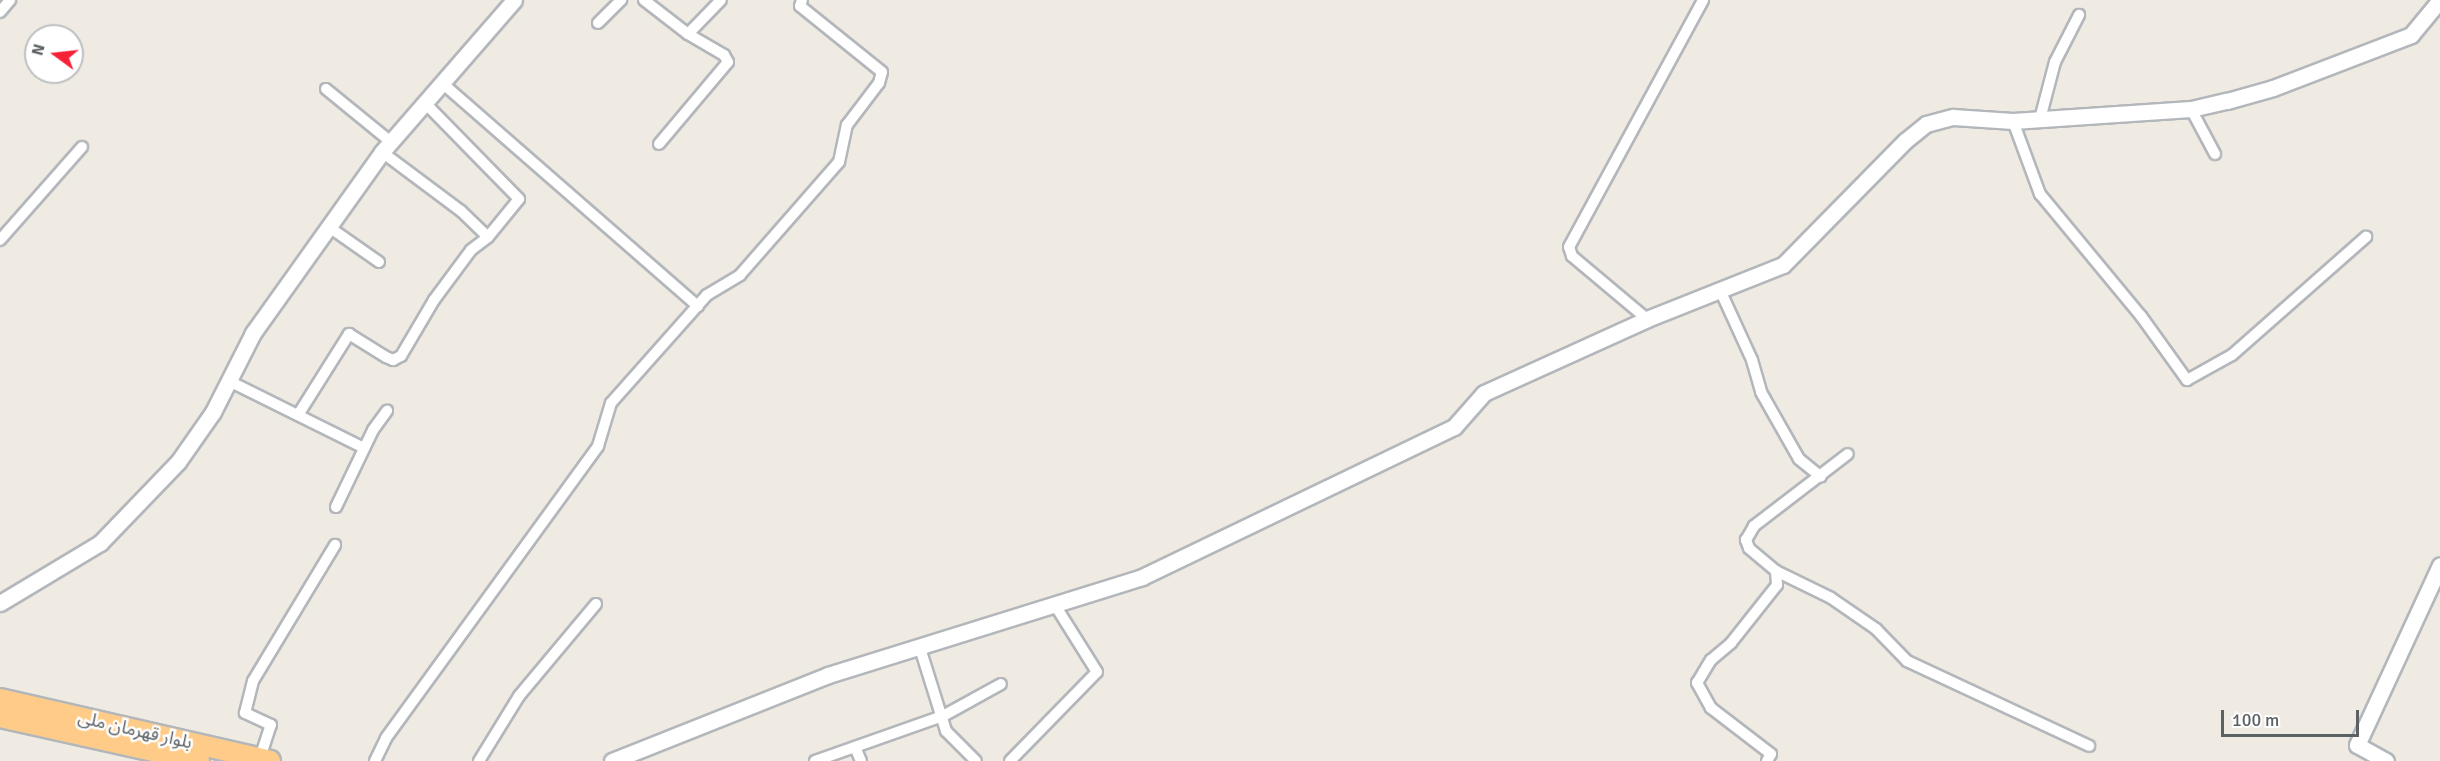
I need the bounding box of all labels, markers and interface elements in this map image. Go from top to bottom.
north arrow [24,24,84,84]
text: N [27,42,50,58]
scale bar [2224,698,2362,736]
street label: بلوار قهرمان ملی [76,706,194,754]
text: 100 m [2232,709,2279,731]

